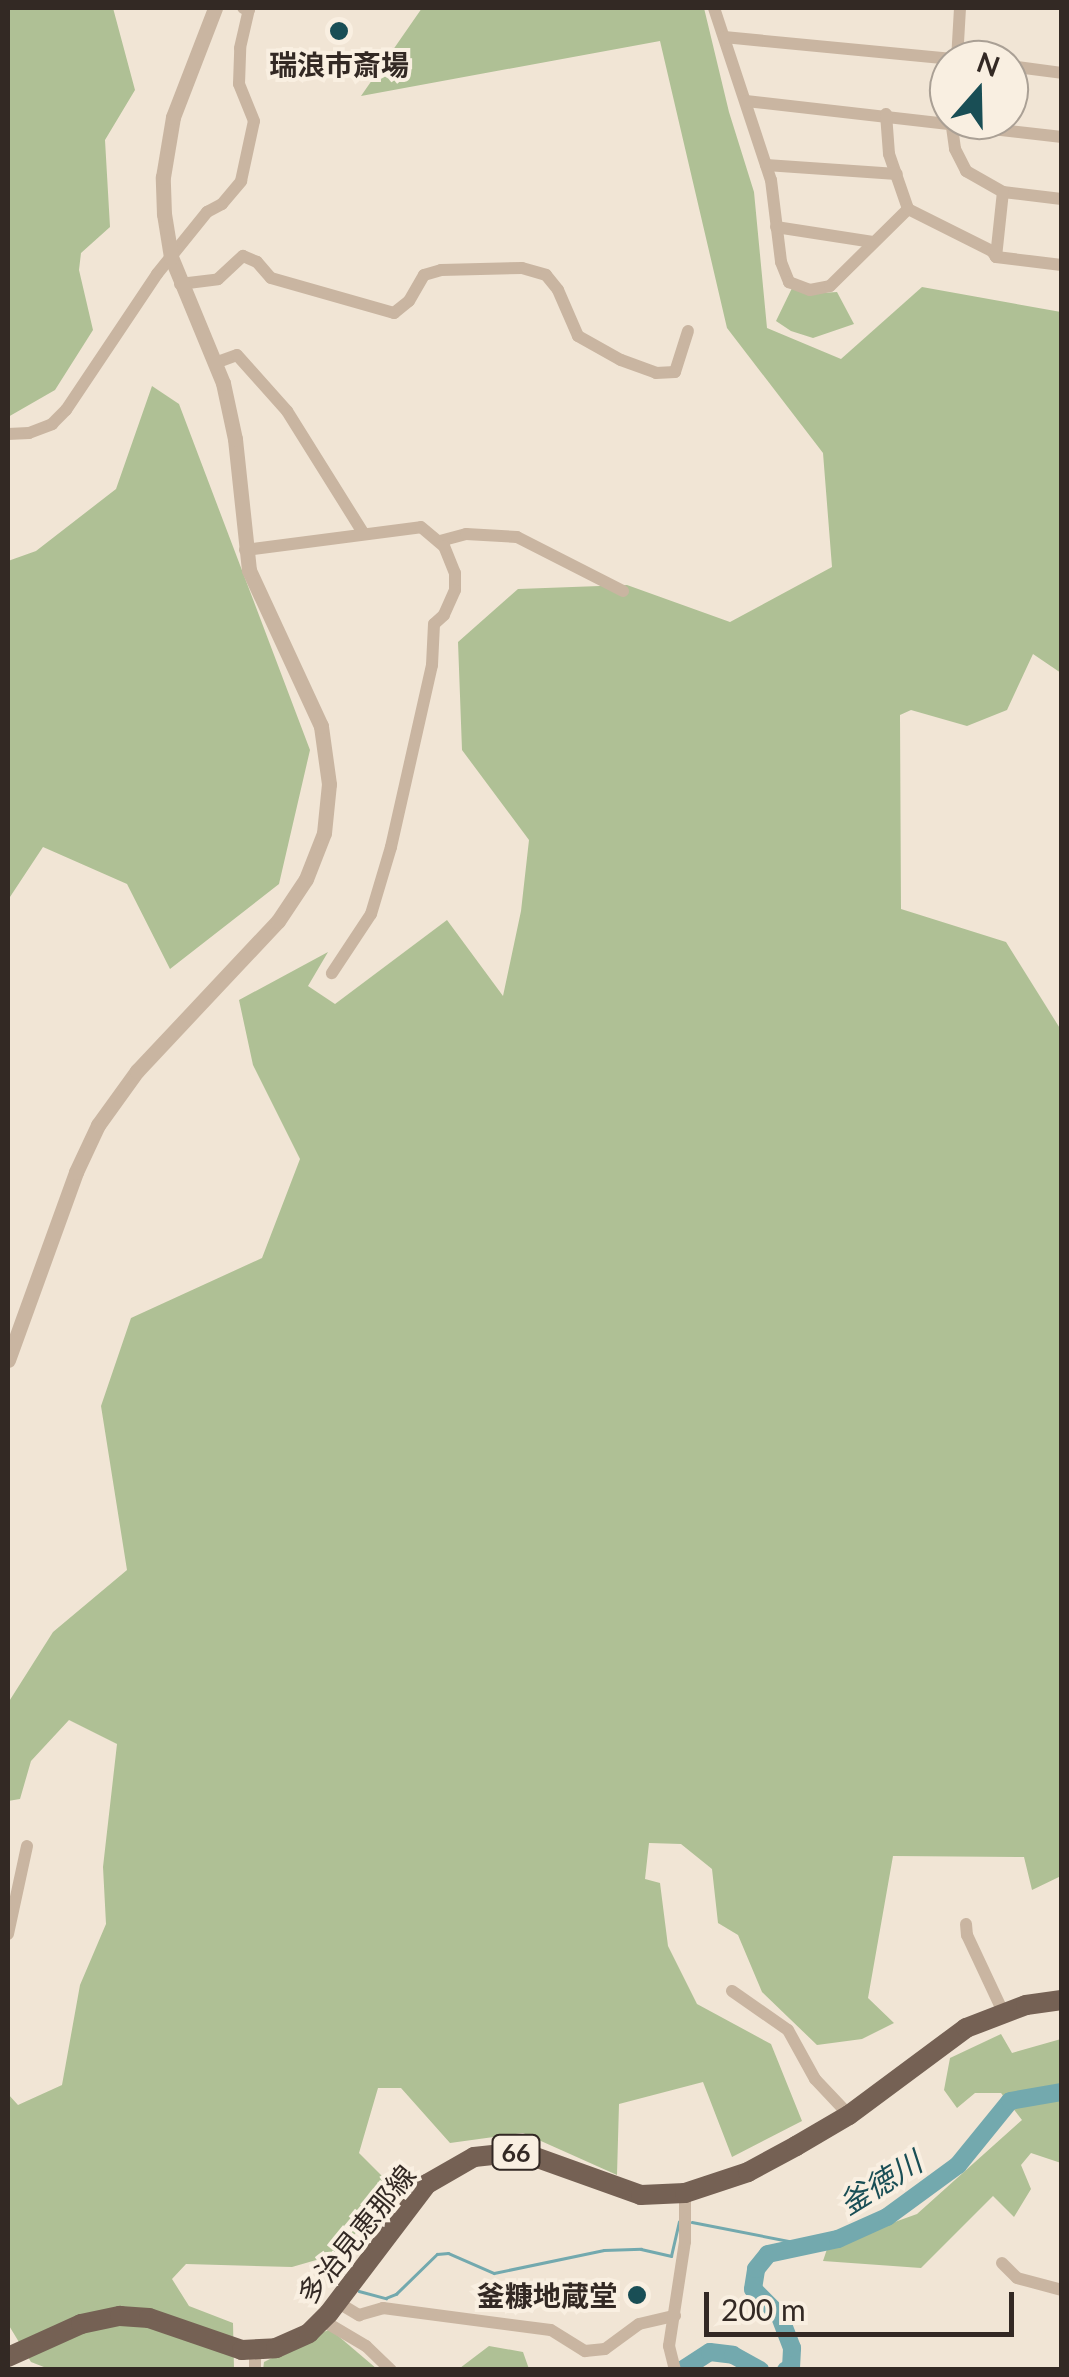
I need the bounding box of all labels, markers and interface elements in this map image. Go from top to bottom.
marker: 瑞浪市斎場 [328,20,350,42]
north arrow [929,40,1029,140]
text: N [973,44,1005,83]
place label: 瑞浪市斎場 [269,47,409,81]
road number: 66 [491,2132,541,2172]
water label: 釜徳川 [832,2143,928,2221]
street label: 多治見恵那線 [290,2158,422,2310]
scale bar [709,2272,1019,2334]
place label: 釜糠地蔵堂 [477,2278,617,2312]
marker: 釜糠地蔵堂 [626,2284,648,2306]
text: 200 m [721,2291,806,2327]

